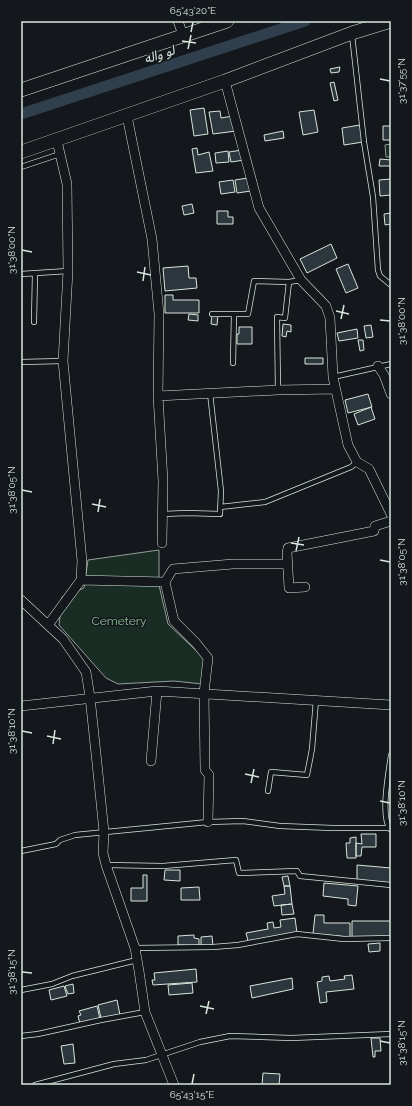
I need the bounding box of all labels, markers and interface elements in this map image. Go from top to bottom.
text: 65°43'20"E [170,5,216,16]
water label: لو واله [142,42,178,66]
text: 31°37'55"N [396,58,407,104]
text: 31°38'00"N [6,226,17,274]
text: 31°38'00"N [396,297,407,345]
text: 31°38'05"N [6,466,17,514]
text: 31°38'05"N [396,538,407,586]
park label: Cemetery [92,614,147,628]
text: 31°38'10"N [6,708,17,754]
text: 31°38'10"N [396,780,407,826]
text: 31°38'15"N [6,949,17,995]
text: 31°38'15"N [396,1020,407,1066]
text: 65°43'15"E [170,1089,214,1100]

